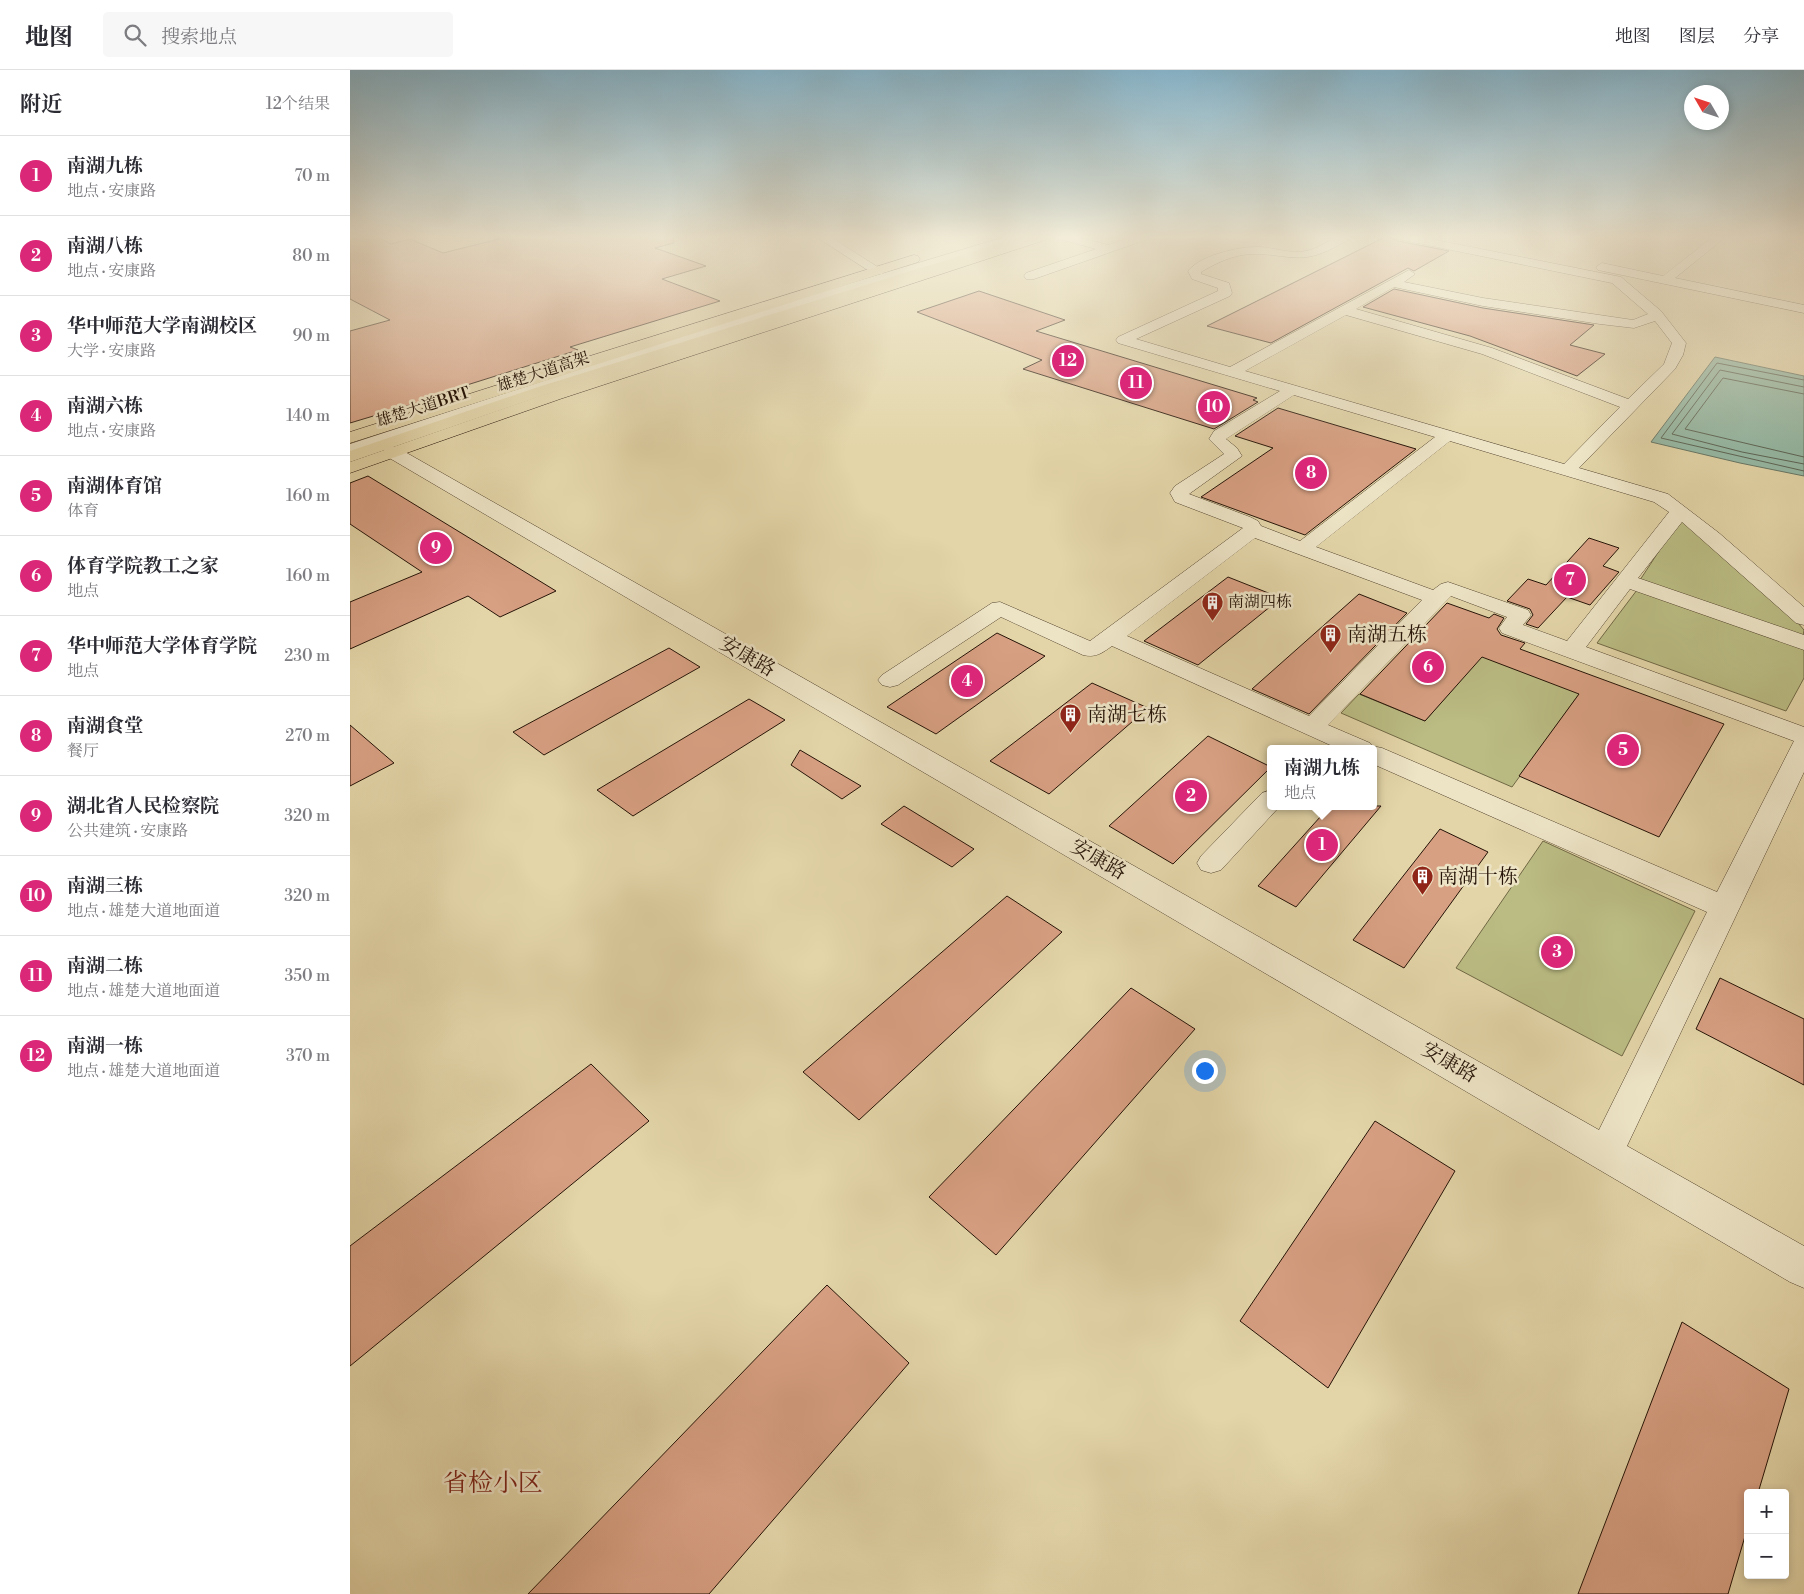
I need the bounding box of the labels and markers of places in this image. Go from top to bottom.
pin: 12 [1052,342,1084,380]
pin: 11 [1120,364,1152,402]
pin: 10 [1198,388,1230,426]
pin: 8 [1295,454,1327,492]
pin: 9 [420,529,452,567]
pin: 7 [1554,561,1586,599]
building icon: 南湖四栋 [1200,590,1224,621]
place label: 南湖四栋 [1228,592,1292,612]
building icon: 南湖五栋 [1319,623,1343,654]
place label: 南湖五栋 [1347,623,1427,648]
pin: 6 [1412,648,1444,686]
pin: 4 [951,662,983,700]
building icon: 南湖七栋 [1059,703,1083,734]
place label: 南湖七栋 [1087,703,1167,728]
pin: 5 [1607,731,1639,769]
pin: 2 [1175,777,1207,815]
pin: 1 [1306,826,1338,864]
building icon: 南湖十栋 [1410,865,1434,896]
place label: 南湖十栋 [1438,865,1518,890]
pin: 3 [1541,933,1573,971]

